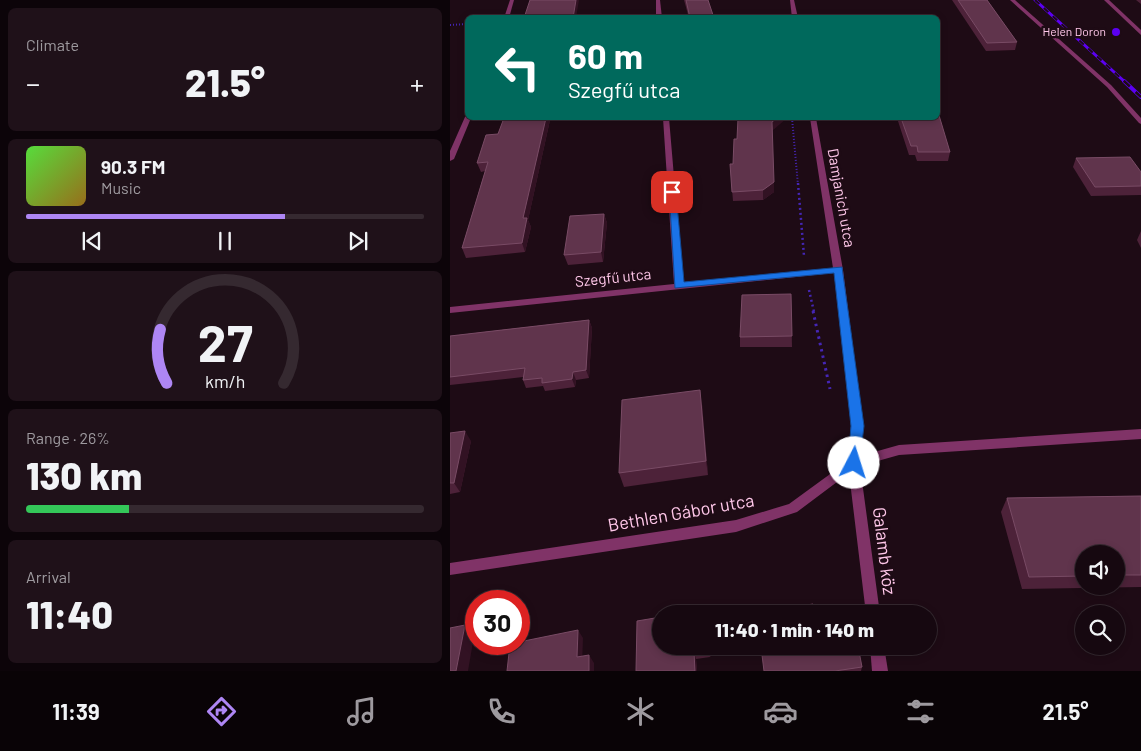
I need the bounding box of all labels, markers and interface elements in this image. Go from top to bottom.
place label: Helen Doron [1042,24,1106,38]
marker: Helen Doron [1110,26,1122,38]
text: 60 m [568,34,643,76]
text: Climate [26,35,79,54]
icon: left [485,35,550,100]
text: 21.5° [185,59,265,105]
text: − [26,66,40,100]
text: + [410,66,424,100]
text: Szegfű utca [568,76,680,102]
street label: Damjanich utca [824,147,860,249]
text: 90.3 FM [101,155,165,178]
pin [651,171,693,213]
text: Music [101,178,141,197]
icon: arrive [658,178,686,206]
icon: previous [78,227,106,255]
icon: pause [211,227,239,255]
icon: next [344,227,372,255]
street label: Szegfű utca [574,264,652,290]
text: 27 [198,310,253,372]
text: km/h [205,370,245,392]
text: Range · 26% [26,428,110,447]
position arrow [827,436,879,488]
text: 130 km [26,452,142,498]
street label: Bethlen Gábor utca [606,488,756,536]
street label: Galamb köz [869,506,901,596]
map controls [1075,545,1125,655]
button: sound [1075,545,1125,595]
text: Arrival [26,567,71,586]
speed limit sign: 30 [465,590,530,655]
text: 11:40 [26,591,113,637]
button: search [1075,605,1125,655]
text: 11:40 · 1 min · 140 m [715,618,874,641]
icon: directions [204,694,239,729]
icon: music [344,694,379,729]
icon: phone [484,694,519,729]
icon: climate [623,694,658,729]
icon: car [763,694,798,729]
icon: filters [903,694,938,729]
text: 11:39 [52,698,100,724]
text: 21.5° [1043,698,1089,724]

